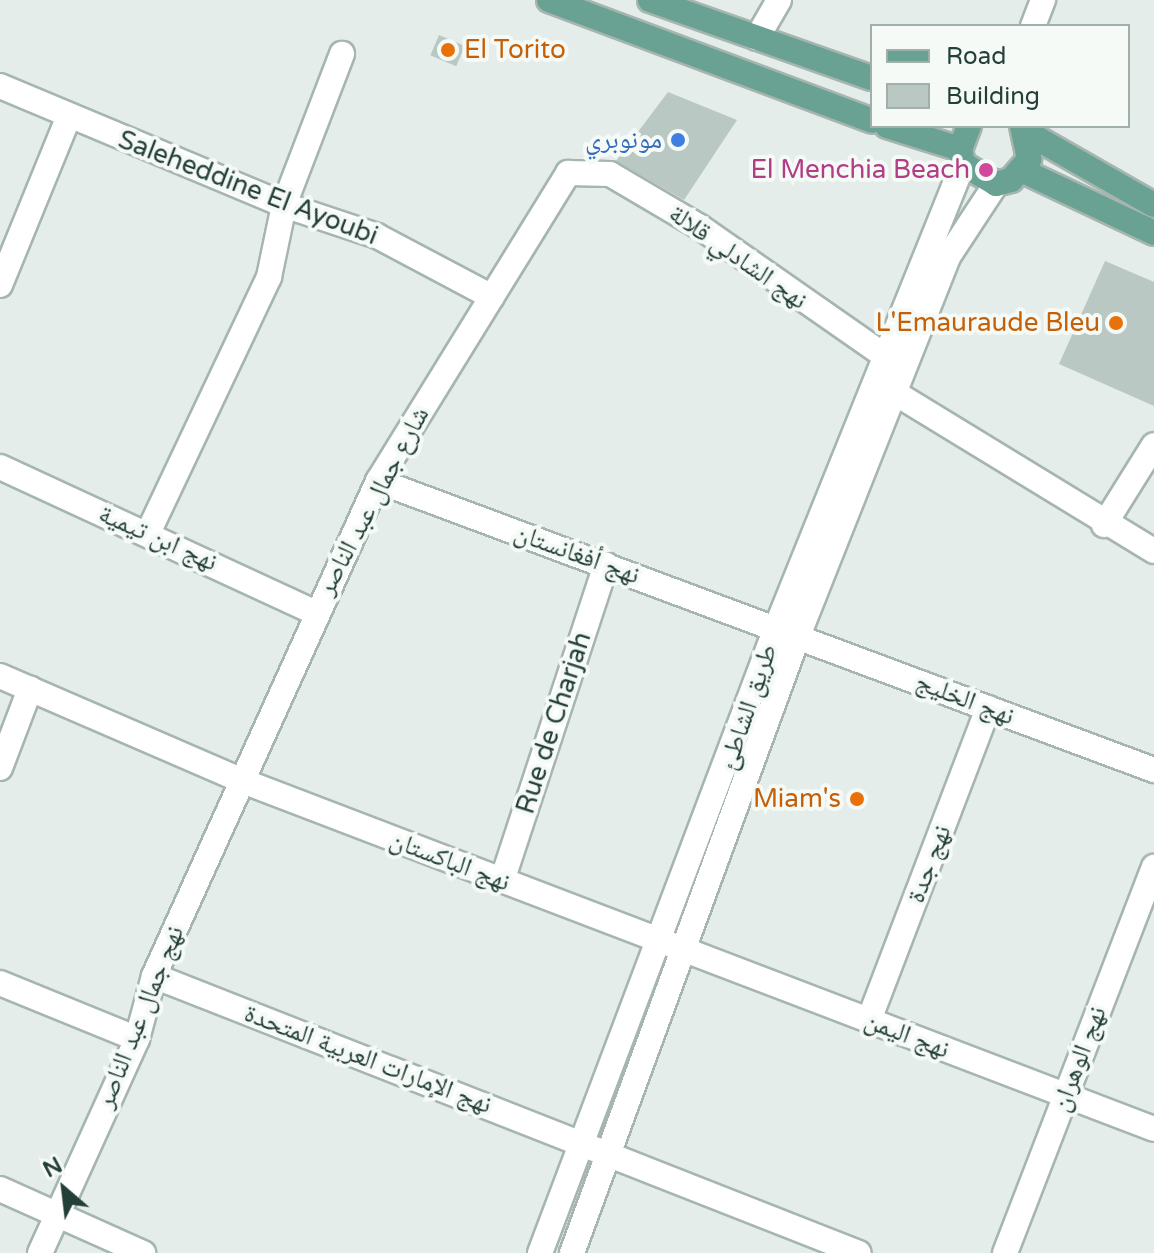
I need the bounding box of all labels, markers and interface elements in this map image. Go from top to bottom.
legend [870,24,1130,128]
place label: El Torito [464,34,566,66]
marker: El Torito [439,41,457,59]
text: Road [946,42,1006,71]
text: Building [946,82,1040,111]
street label: Saleheddine El Ayoubi [114,124,382,252]
place label: مونوبري [585,124,662,156]
marker: مونوبري [669,131,687,149]
place label: El Menchia Beach [750,154,970,186]
marker: El Menchia Beach [977,161,995,179]
street label: نهج الشادلي قلالة [663,198,813,316]
place label: L'Emauraude Bleu [876,307,1100,339]
marker: L'Emauraude Bleu [1107,314,1125,332]
street label: شارع جمال عبد الناصر [310,401,436,601]
street label: نهج ابن تيمية [94,498,222,578]
street label: نهج أفغانستان [510,517,644,591]
street label: Rue de Charjah [510,628,598,818]
street label: طريق الشاطئ [712,640,784,774]
street label: نهج الخليج [911,666,1019,732]
place label: Miam's [753,783,841,815]
marker: Miam's [848,790,866,808]
street label: نهج جدة [900,821,958,907]
street label: نهج الباكستان [385,824,515,898]
street label: نهج جمال عبد الناصر [89,921,191,1113]
street label: نهج الإمارات العربية المتحدة [240,997,496,1121]
street label: نهج الوهران [1045,1002,1113,1116]
street label: نهج اليمن [860,1005,954,1065]
north arrow [24,1149,104,1229]
text: N [39,1152,67,1183]

